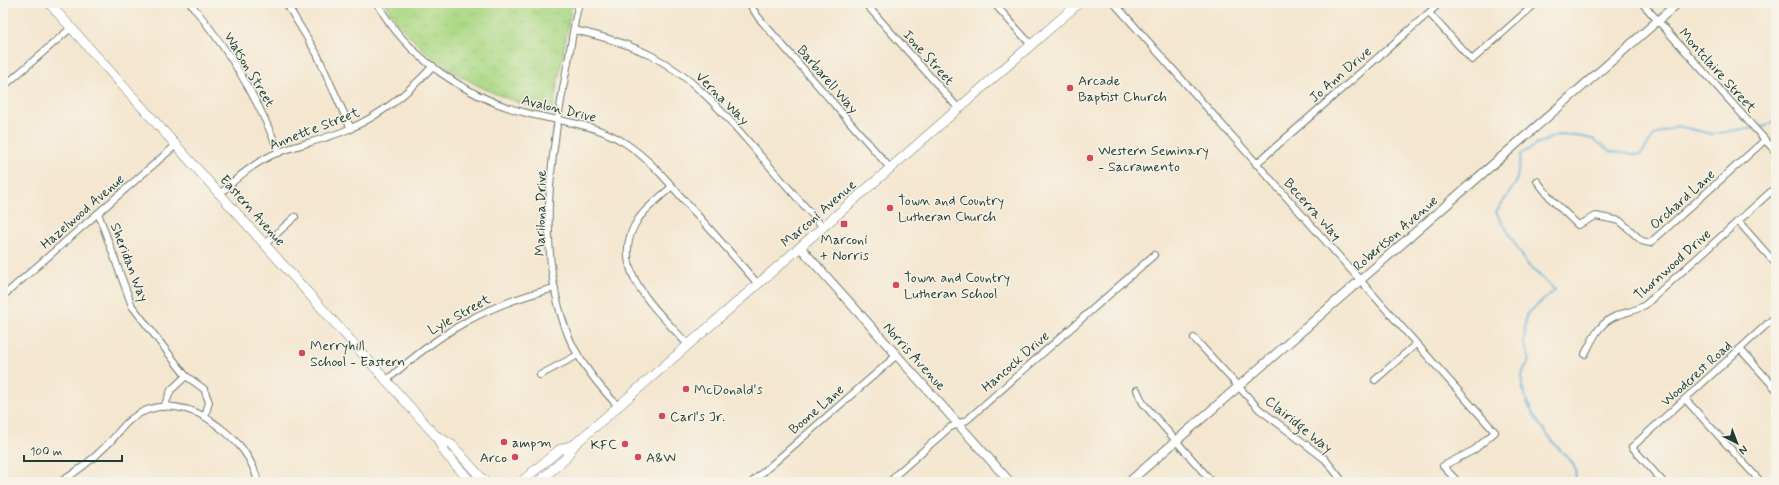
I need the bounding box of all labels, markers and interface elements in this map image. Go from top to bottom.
street label: Montclaire Street [1674,25,1761,117]
street label: Ione Street [899,26,958,89]
street label: Watson Street [220,29,279,110]
street label: Barbarell Way [793,42,862,118]
street label: Jo Ann Drive [1306,43,1376,107]
street label: Verna Way [692,68,753,129]
place label: Arcade Baptist Church [1078,72,1167,106]
marker: Arcade Baptist Church [1065,83,1075,93]
street label: Avalon Drive [520,91,598,127]
street label: Annette Street [267,103,363,154]
place label: Western Seminary - Sacramento [1098,142,1209,176]
marker: Western Seminary - Sacramento [1085,153,1095,163]
street label: Orchard Lane [1646,166,1719,234]
street label: Marilona Drive [531,169,551,256]
street label: Hazelwood Avenue [37,170,128,253]
street label: Eastern Avenue [216,171,289,250]
street label: Becerra Way [1279,175,1345,245]
street label: Marconi Avenue [777,176,860,252]
place label: Town and Country Lutheran Church [898,192,1004,226]
street label: Robertson Avenue [1349,192,1442,276]
marker: Town and Country Lutheran Church [885,203,895,213]
marker: Marconi + Norris [839,219,849,229]
street label: Sheridan Way [106,220,152,304]
street label: Thornwood Drive [1630,225,1715,304]
place label: Marconi + Norris [819,231,869,265]
place label: Town and Country Lutheran School [904,269,1010,303]
marker: Town and Country Lutheran School [891,280,901,290]
street label: Lyle Street [425,290,495,339]
street label: Norris Avenue [879,319,950,395]
street label: Hancock Drive [978,327,1053,396]
place label: Merryhill School - Eastern [310,337,405,371]
street label: Woodcrest Road [1657,337,1736,410]
marker: Merryhill School - Eastern [297,348,307,358]
place label: McDonald's [694,381,763,399]
street label: Boone Lane [785,381,848,439]
marker: McDonald's [681,384,691,394]
street label: Clairidge Way [1260,392,1336,459]
place label: Carl's Jr. [670,408,725,426]
marker: Carl's Jr. [657,411,667,421]
north arrow [1717,423,1757,463]
place label: ampm [512,434,552,452]
place label: KFC [591,436,617,454]
scale bar [24,437,122,463]
marker: ampm [499,437,509,447]
marker: KFC [620,439,630,449]
text: N [1736,442,1750,457]
text: 100 m [30,444,62,460]
place label: Arco [480,449,507,467]
place label: A&W [646,449,676,467]
marker: Arco [510,452,520,462]
marker: A&W [633,452,643,462]

